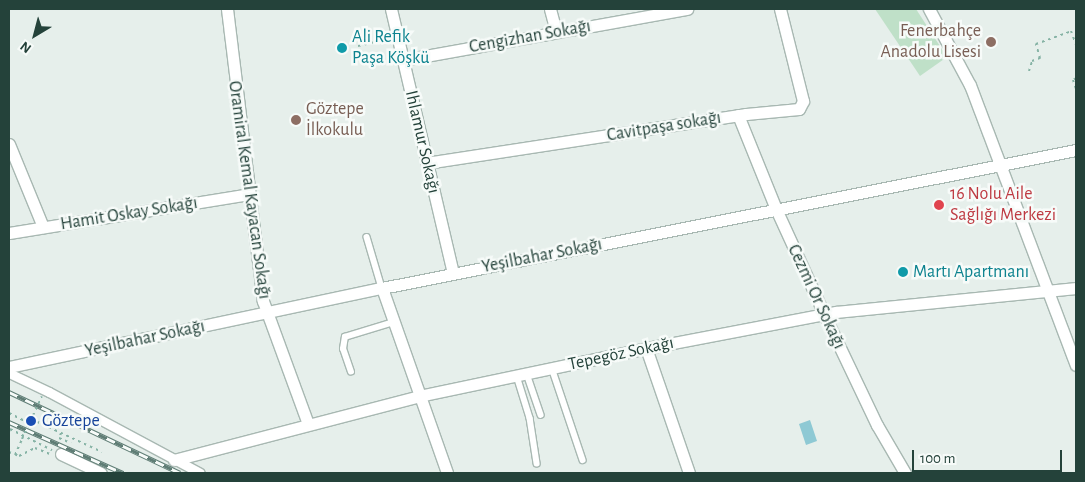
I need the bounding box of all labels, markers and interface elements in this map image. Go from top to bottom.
north arrow [10,10,60,60]
street label: Cengizhan Sokağı [467,16,593,58]
place label: Fenerbahçe Anadolu Lisesi [881,21,981,64]
place label: Ali Refik Paşa Köşkü [352,27,429,70]
marker: Fenerbahçe Anadolu Lisesi [985,36,997,48]
text: N [18,38,34,56]
marker: Ali Refik Paşa Köşkü [336,42,348,54]
street label: Oramiral Kemal Kayacan Sokağı [223,80,275,300]
street label: Ihlamur Sokağı [400,88,444,196]
place label: Göztepe İlkokulu [306,99,364,142]
street label: Cavitpaşa sokağı [605,107,723,147]
marker: Göztepe İlkokulu [290,114,302,126]
place label: 16 Nolu Aile Sağlığı Merkezi [950,184,1056,226]
street label: Hamit Oskay Sokağı [59,193,199,235]
marker: 16 Nolu Aile Sağlığı Merkezi [932,198,946,212]
street label: Yeşilbahar Sokağı [480,234,604,278]
street label: Cezmi Or Sokağı [782,241,850,353]
place label: Martı Apartmanı [913,261,1029,283]
marker: Martı Apartmanı [897,266,909,278]
street label: Yeşilbahar Sokağı [83,316,207,362]
street label: Tepegöz Sokağı [566,332,676,376]
place label: Göztepe [42,410,100,432]
marker: Göztepe [24,414,38,428]
scale bar [915,440,1065,472]
text: 100 m [920,451,955,466]

